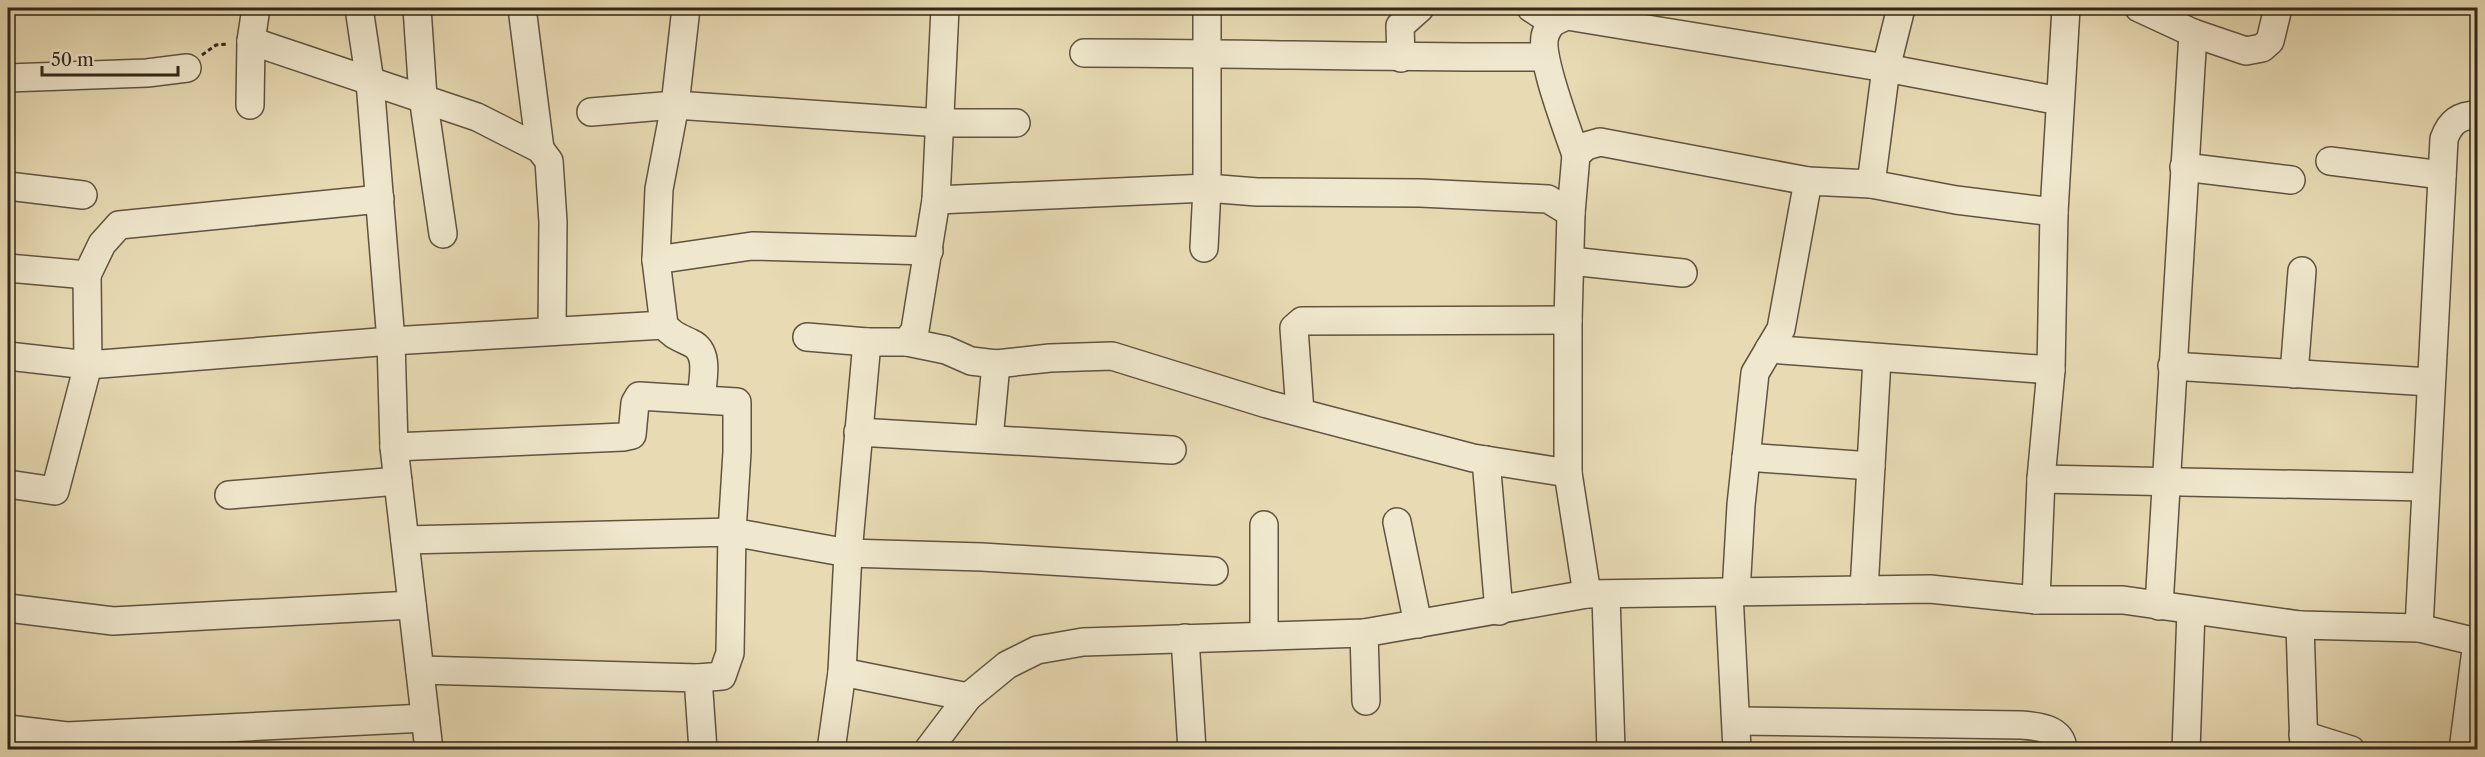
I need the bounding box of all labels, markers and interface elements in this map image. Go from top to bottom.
scale bar [42,39,178,77]
text: 50 m [51,49,94,71]

